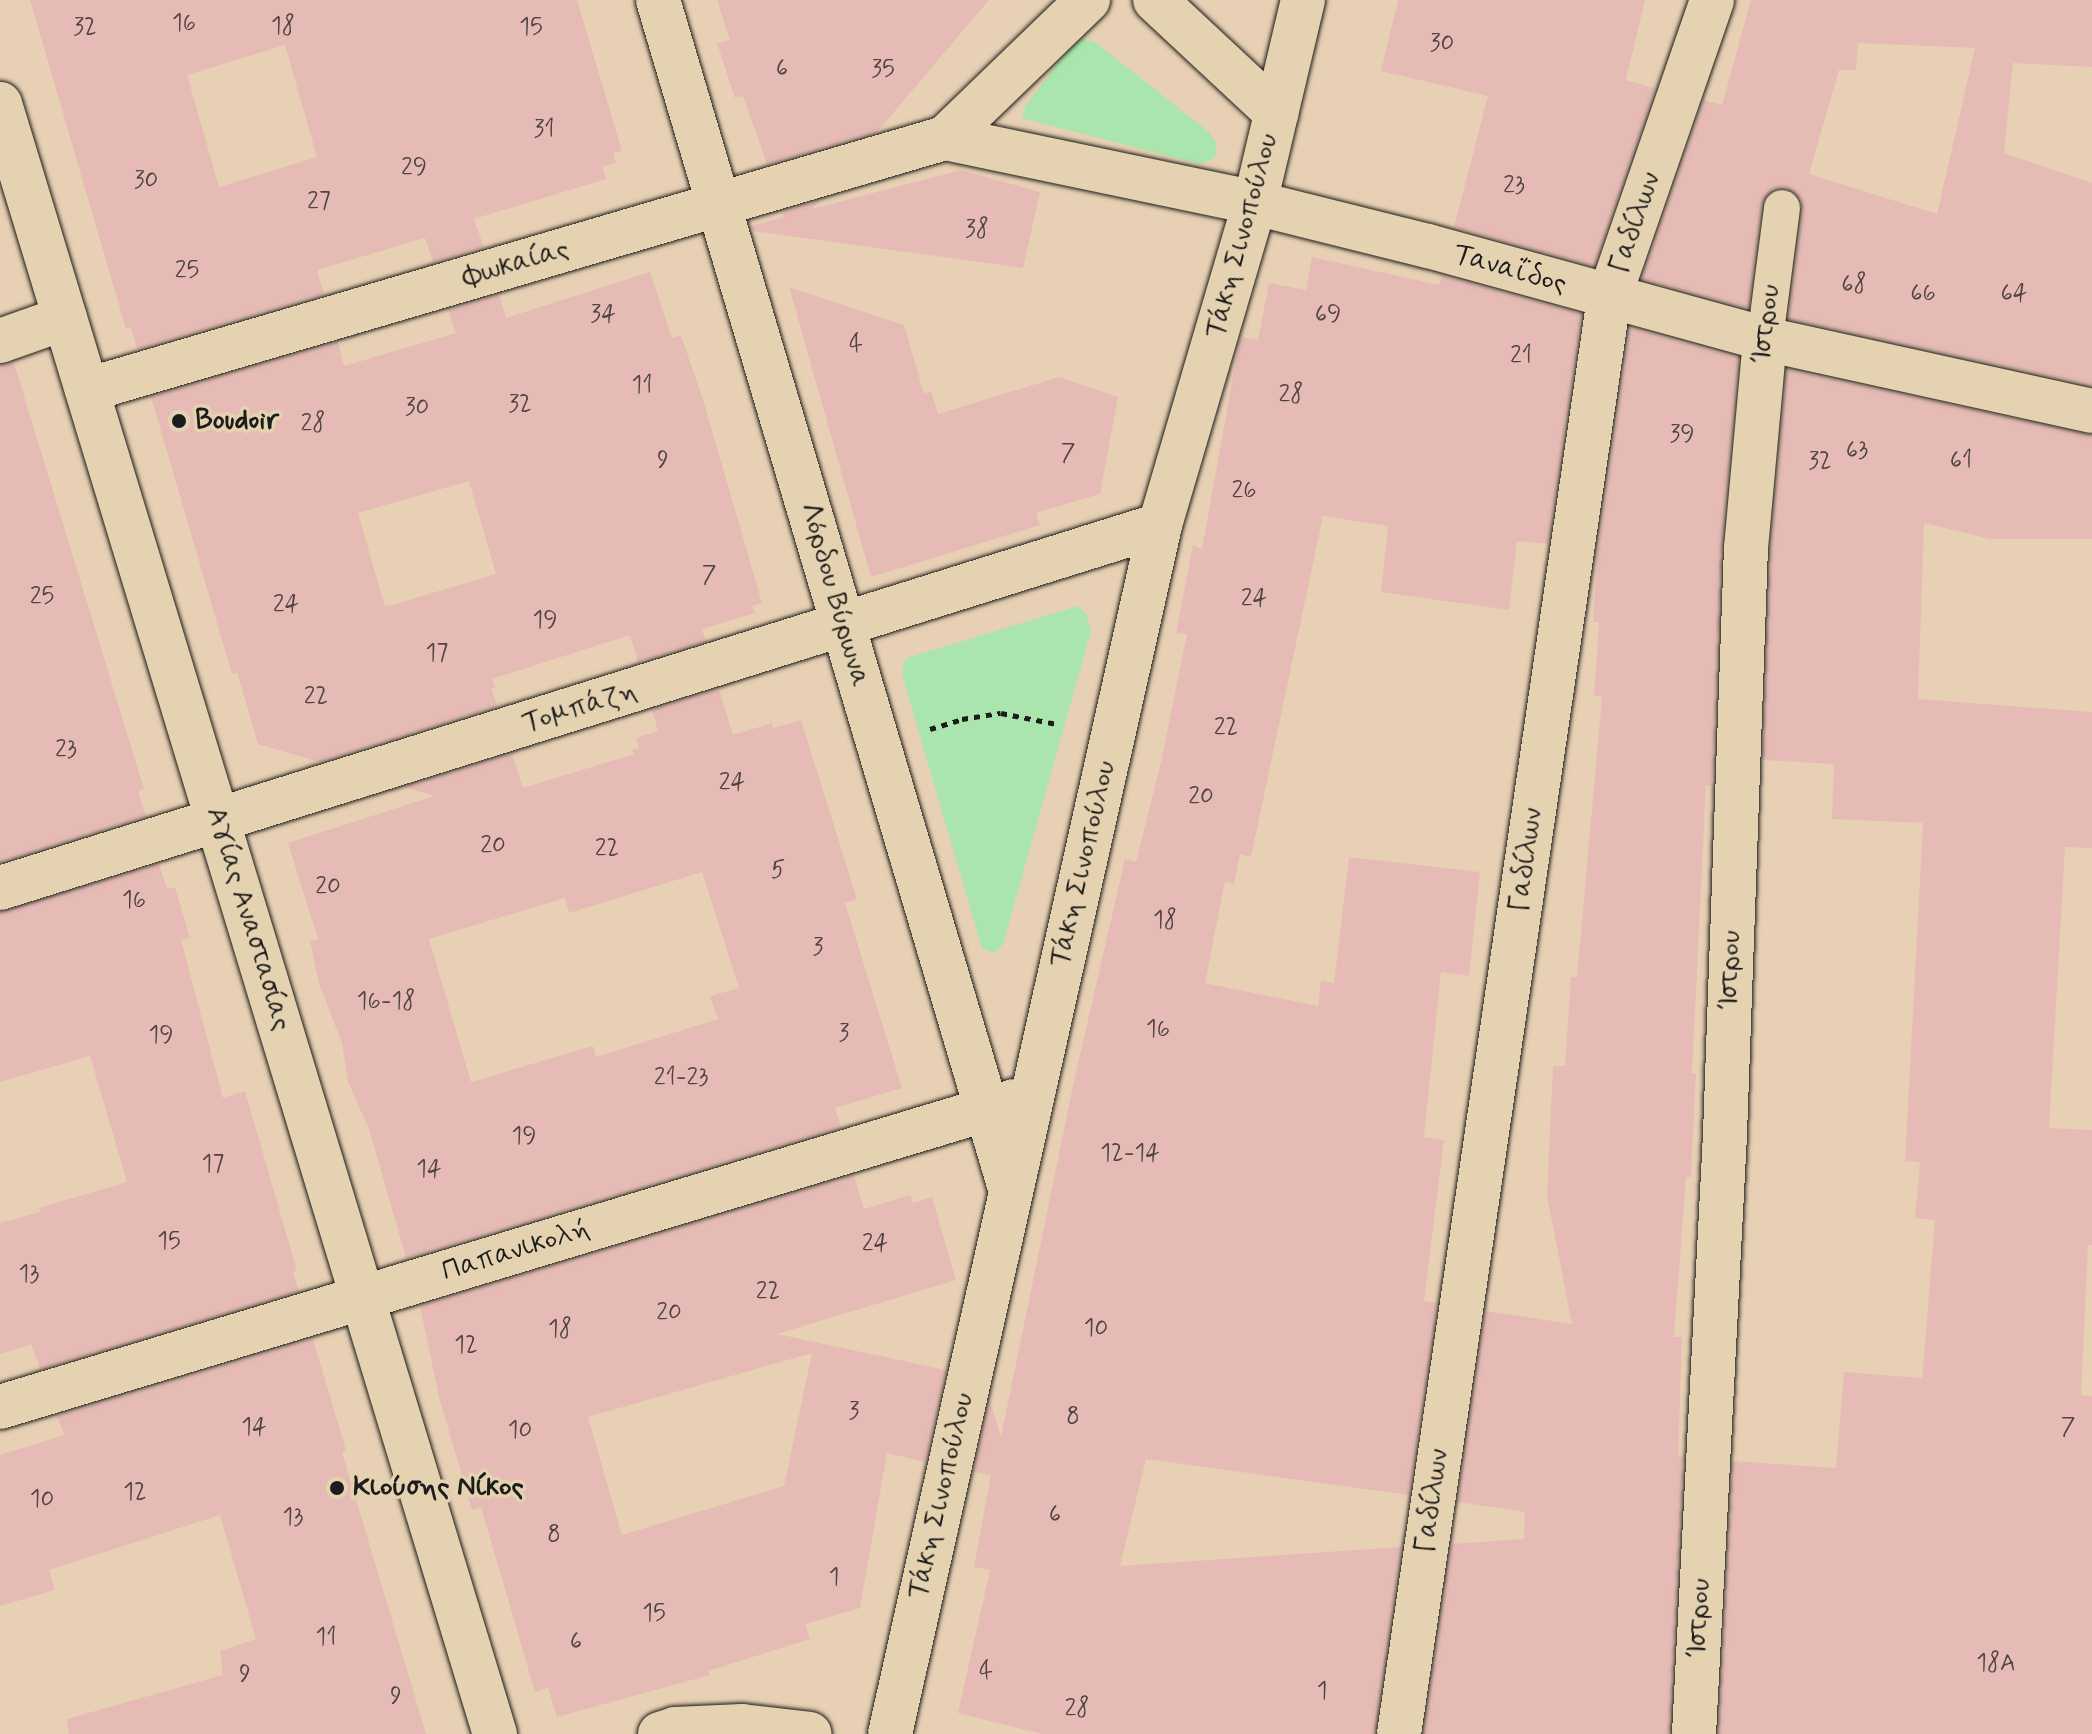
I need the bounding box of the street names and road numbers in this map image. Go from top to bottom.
street label: Τάκη Σινοπούλου [1200,130,1286,342]
street label: Γαδίλων [1603,168,1669,278]
street label: Φωκαίας [459,233,573,295]
street label: Ταναΐδος [1450,238,1570,302]
street label: Ίστρου [1745,283,1789,365]
street label: Λόρδου Βύρωνα [792,499,876,691]
street label: Τομπάζη [519,675,641,741]
street label: Τάκη Σινοπούλου [1044,758,1124,970]
street label: Αγίας Αναστασίας [198,803,298,1035]
street label: Γαδίλων [1503,806,1551,914]
street label: Ίστρου [1713,930,1749,1010]
street label: Παπανικολή [438,1213,594,1289]
street label: Τάκη Σινοπούλου [902,1390,982,1602]
street label: Γαδίλων [1409,1447,1457,1555]
street label: Ίστρου [1681,1578,1719,1658]

